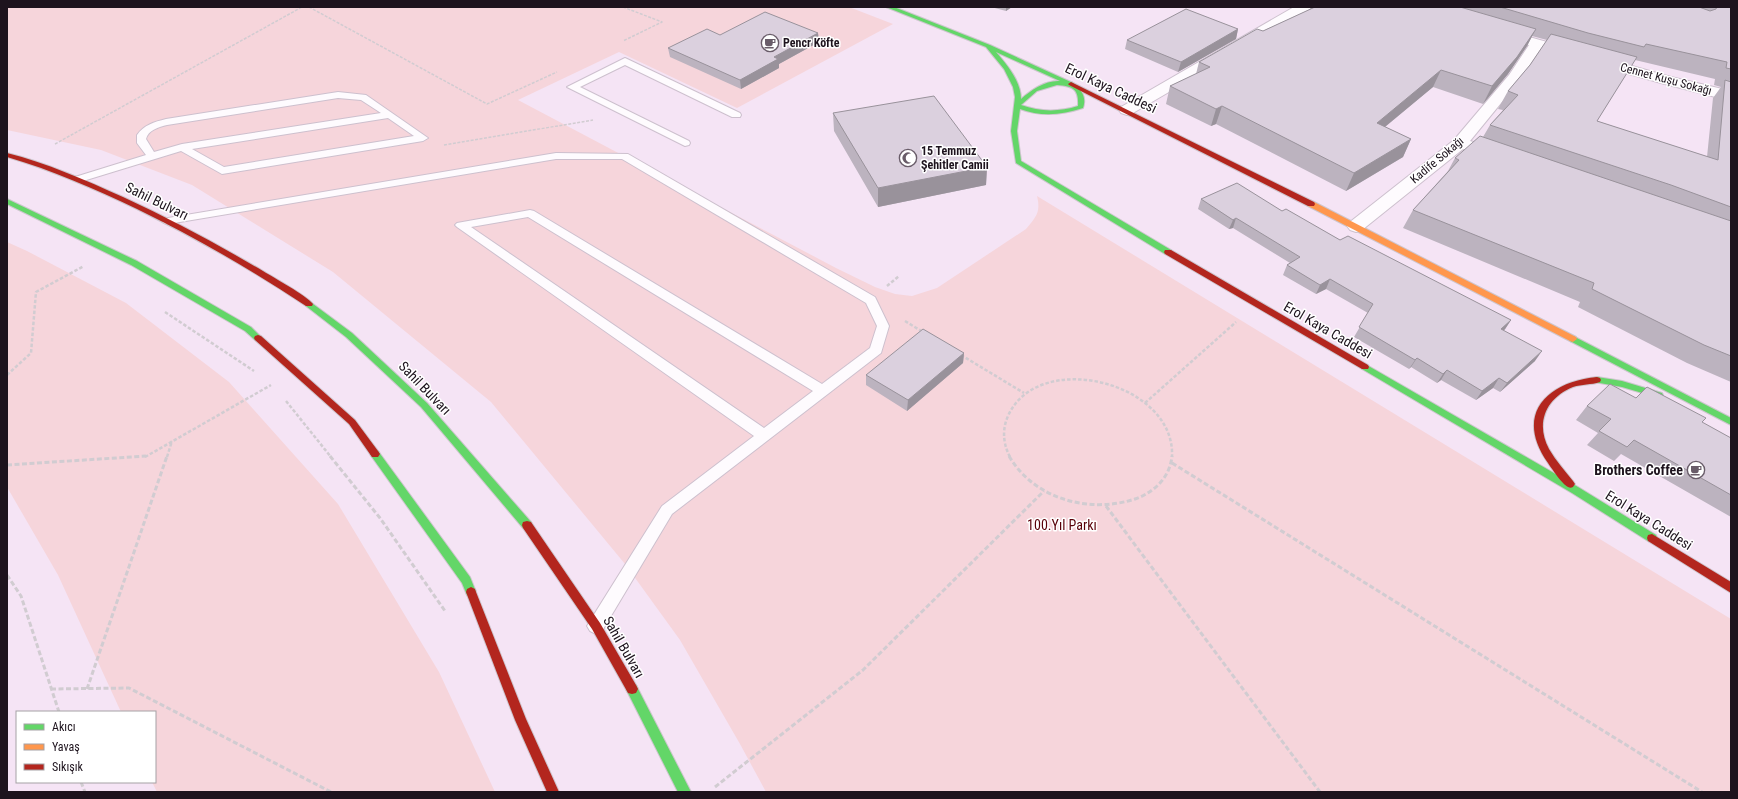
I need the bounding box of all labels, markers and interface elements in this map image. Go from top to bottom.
cafe icon: Pencr Köfte [760,33,780,53]
place label: Pencr Köfte [783,36,840,50]
street label: Erol Kaya Caddesi [1063,60,1159,116]
street label: Cennet Kuşu Sokağı [1619,60,1713,98]
street label: Kadife Sokağı [1408,134,1466,186]
place label: 15 Temmuz Şehitler Camii [921,144,989,172]
mosque icon: 15 Temmuz Şehitler Camii [898,148,918,168]
street label: Sahil Bulvarı [123,179,191,223]
street label: Erol Kaya Caddesi [1281,298,1375,362]
street label: Sahil Bulvarı [396,358,454,418]
cafe icon: Brothers Coffee [1686,460,1706,480]
place label: Brothers Coffee [1594,462,1683,478]
street label: Erol Kaya Caddesi [1603,487,1695,553]
park label: 100.Yıl Parkı [1027,517,1097,533]
street label: Sahil Bulvarı [600,613,648,681]
legend [16,711,156,783]
text: Akıcı [52,720,76,734]
text: Yavaş [52,740,80,754]
text: Sıkışık [52,760,84,774]

